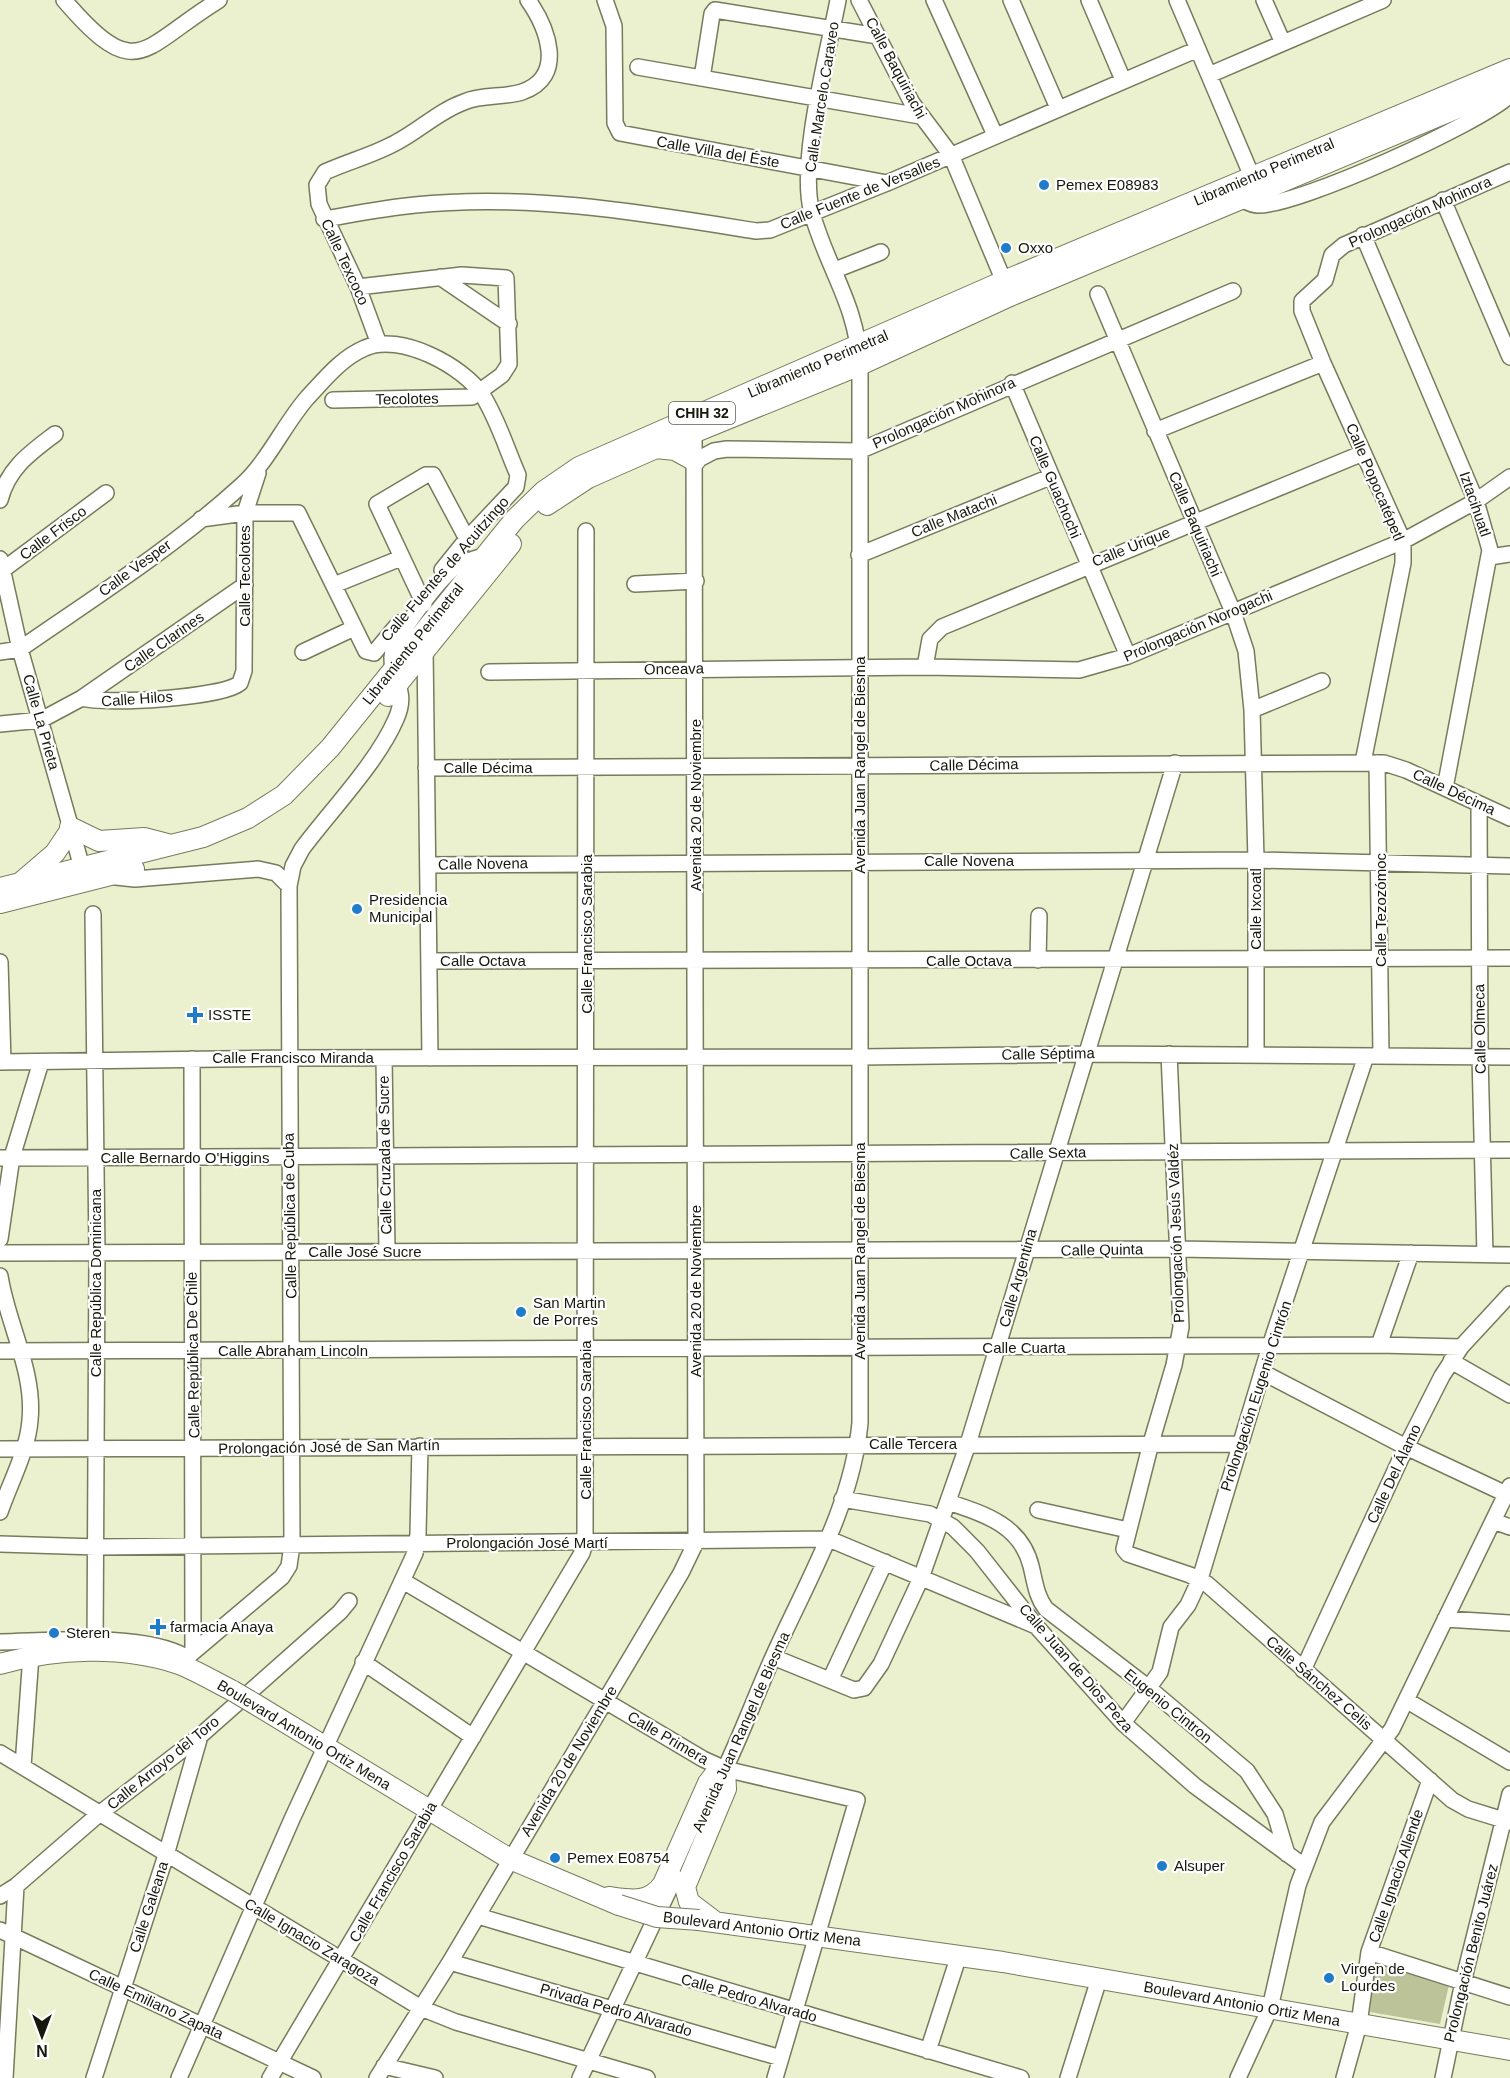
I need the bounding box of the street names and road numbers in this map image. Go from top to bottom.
street label: Calle Baquiriachi [863,14,930,121]
street label: Calle Marcelo Caraveo [801,20,842,174]
street label: Calle Villa del Éste [655,132,781,171]
street label: Libramiento Perimetral [1191,134,1337,209]
street label: Calle Fuente de Versalles [777,153,942,232]
street label: Prolongación Mohinora [1346,172,1494,251]
street label: Calle Texcoco [318,216,373,308]
street label: Libramiento Perimetral [745,326,891,401]
street label: Prolongación Mohinora [870,373,1018,452]
street label: Tecolotes [375,389,439,408]
road number: CHIH 32 [669,402,735,424]
street label: Calle Popocatépetl [1343,421,1408,543]
street label: Calle Guachochi [1026,433,1085,541]
street label: Calle Baquiriachi [1166,469,1225,579]
street label: Iztacihuatl [1456,469,1495,539]
street label: Calle Matachi [908,491,999,540]
street label: Calle Fuentes de Acuitzingo [377,493,512,644]
street label: Calle Frisco [16,502,89,563]
street label: Calle Urique [1089,523,1172,570]
street label: Calle Tecolotes [236,525,253,627]
street label: Calle Vesper [95,536,174,599]
street label: Libramiento Perimetral [359,580,467,708]
street label: Prolongación Norogachi [1121,586,1275,665]
street label: Calle Clarines [121,608,207,675]
street label: Avenida Juan Rangel de Biesma [851,656,868,874]
street label: Onceava [644,659,705,678]
street label: Calle La Prieta [20,672,63,772]
street label: Calle Hilos [101,688,173,709]
street label: Avenida 20 de Noviembre [687,719,704,891]
street label: Calle Décima [929,755,1019,774]
street label: Calle Décima [443,759,533,776]
street label: Calle Décima [1410,765,1499,818]
street label: Calle Novena [924,852,1015,869]
street label: Calle Tezozómoc [1372,853,1389,967]
street label: Calle Novena [438,854,529,873]
street label: Calle Francisco Sarabia [578,854,595,1014]
street label: Calle Ixcoatl [1247,868,1264,950]
street label: Calle Octava [440,952,527,969]
street label: Calle Octava [926,952,1013,969]
street label: Calle Olmeca [1470,983,1489,1074]
street label: Calle Séptima [1001,1044,1095,1063]
street label: Calle Francisco Miranda [212,1049,375,1066]
street label: Calle Cruzada de Sucre [375,1075,394,1235]
street label: Calle República de Cuba [280,1132,299,1299]
street label: Avenida Juan Rangel de Biesma [851,1142,868,1360]
street label: Calle Sexta [1009,1143,1087,1162]
street label: Prolongación Jesús Valdéz [1164,1143,1187,1323]
street label: Calle Bernardo O'Higgins [101,1149,269,1166]
street label: Calle República Dominicana [87,1188,104,1377]
street label: Avenida 20 de Noviembre [687,1205,704,1377]
street label: Calle Argentina [995,1226,1040,1329]
street label: Calle Quinta [1061,1240,1144,1259]
street label: Calle José Sucre [308,1243,422,1260]
street label: Calle República De Chile [183,1271,202,1439]
street label: Prolongación Eugenio Cintrón [1217,1298,1294,1493]
street label: Calle Cuarta [982,1339,1066,1356]
street label: Calle Francisco Sarabia [577,1340,594,1500]
street label: Calle Abraham Lincoln [218,1342,368,1359]
street label: Calle Del Álamo [1363,1421,1424,1526]
street label: Calle Tercera [869,1435,958,1452]
street label: Prolongación José de San Martín [218,1436,440,1457]
street label: Prolongación José Martí [446,1534,609,1551]
street label: Calle Juan de Dios Peza [1016,1600,1137,1736]
street label: Avenida Juan Rangel de Biesma [689,1628,793,1835]
street label: Calle Sánchez Celis [1263,1632,1376,1733]
street label: Eugenio Cintron [1121,1665,1215,1746]
street label: Boulevard Antonio Ortiz Mena [214,1676,395,1794]
street label: Avenida 20 de Noviembre [517,1683,620,1839]
street label: Calle Primera [625,1707,712,1768]
street label: Calle Arroyo del Toro [103,1712,222,1813]
street label: Calle Francisco Sarabia [345,1798,440,1945]
street label: Calle Ignacio Allende [1365,1807,1426,1945]
street label: Calle Galeana [126,1858,171,1955]
street label: Prolongación Benito Juárez [1440,1862,1501,2044]
street label: Calle Ignacio Zaragoza [242,1895,383,1989]
street label: Boulevard Antonio Ortiz Mena [662,1908,863,1949]
street label: Calle Emiliano Zapata [86,1965,227,2043]
street label: Calle Pedro Alvarado [679,1970,819,2025]
street label: Boulevard Antonio Ortiz Mena [1142,1978,1342,2029]
street label: Privada Pedro Alvarado [538,1980,694,2039]

